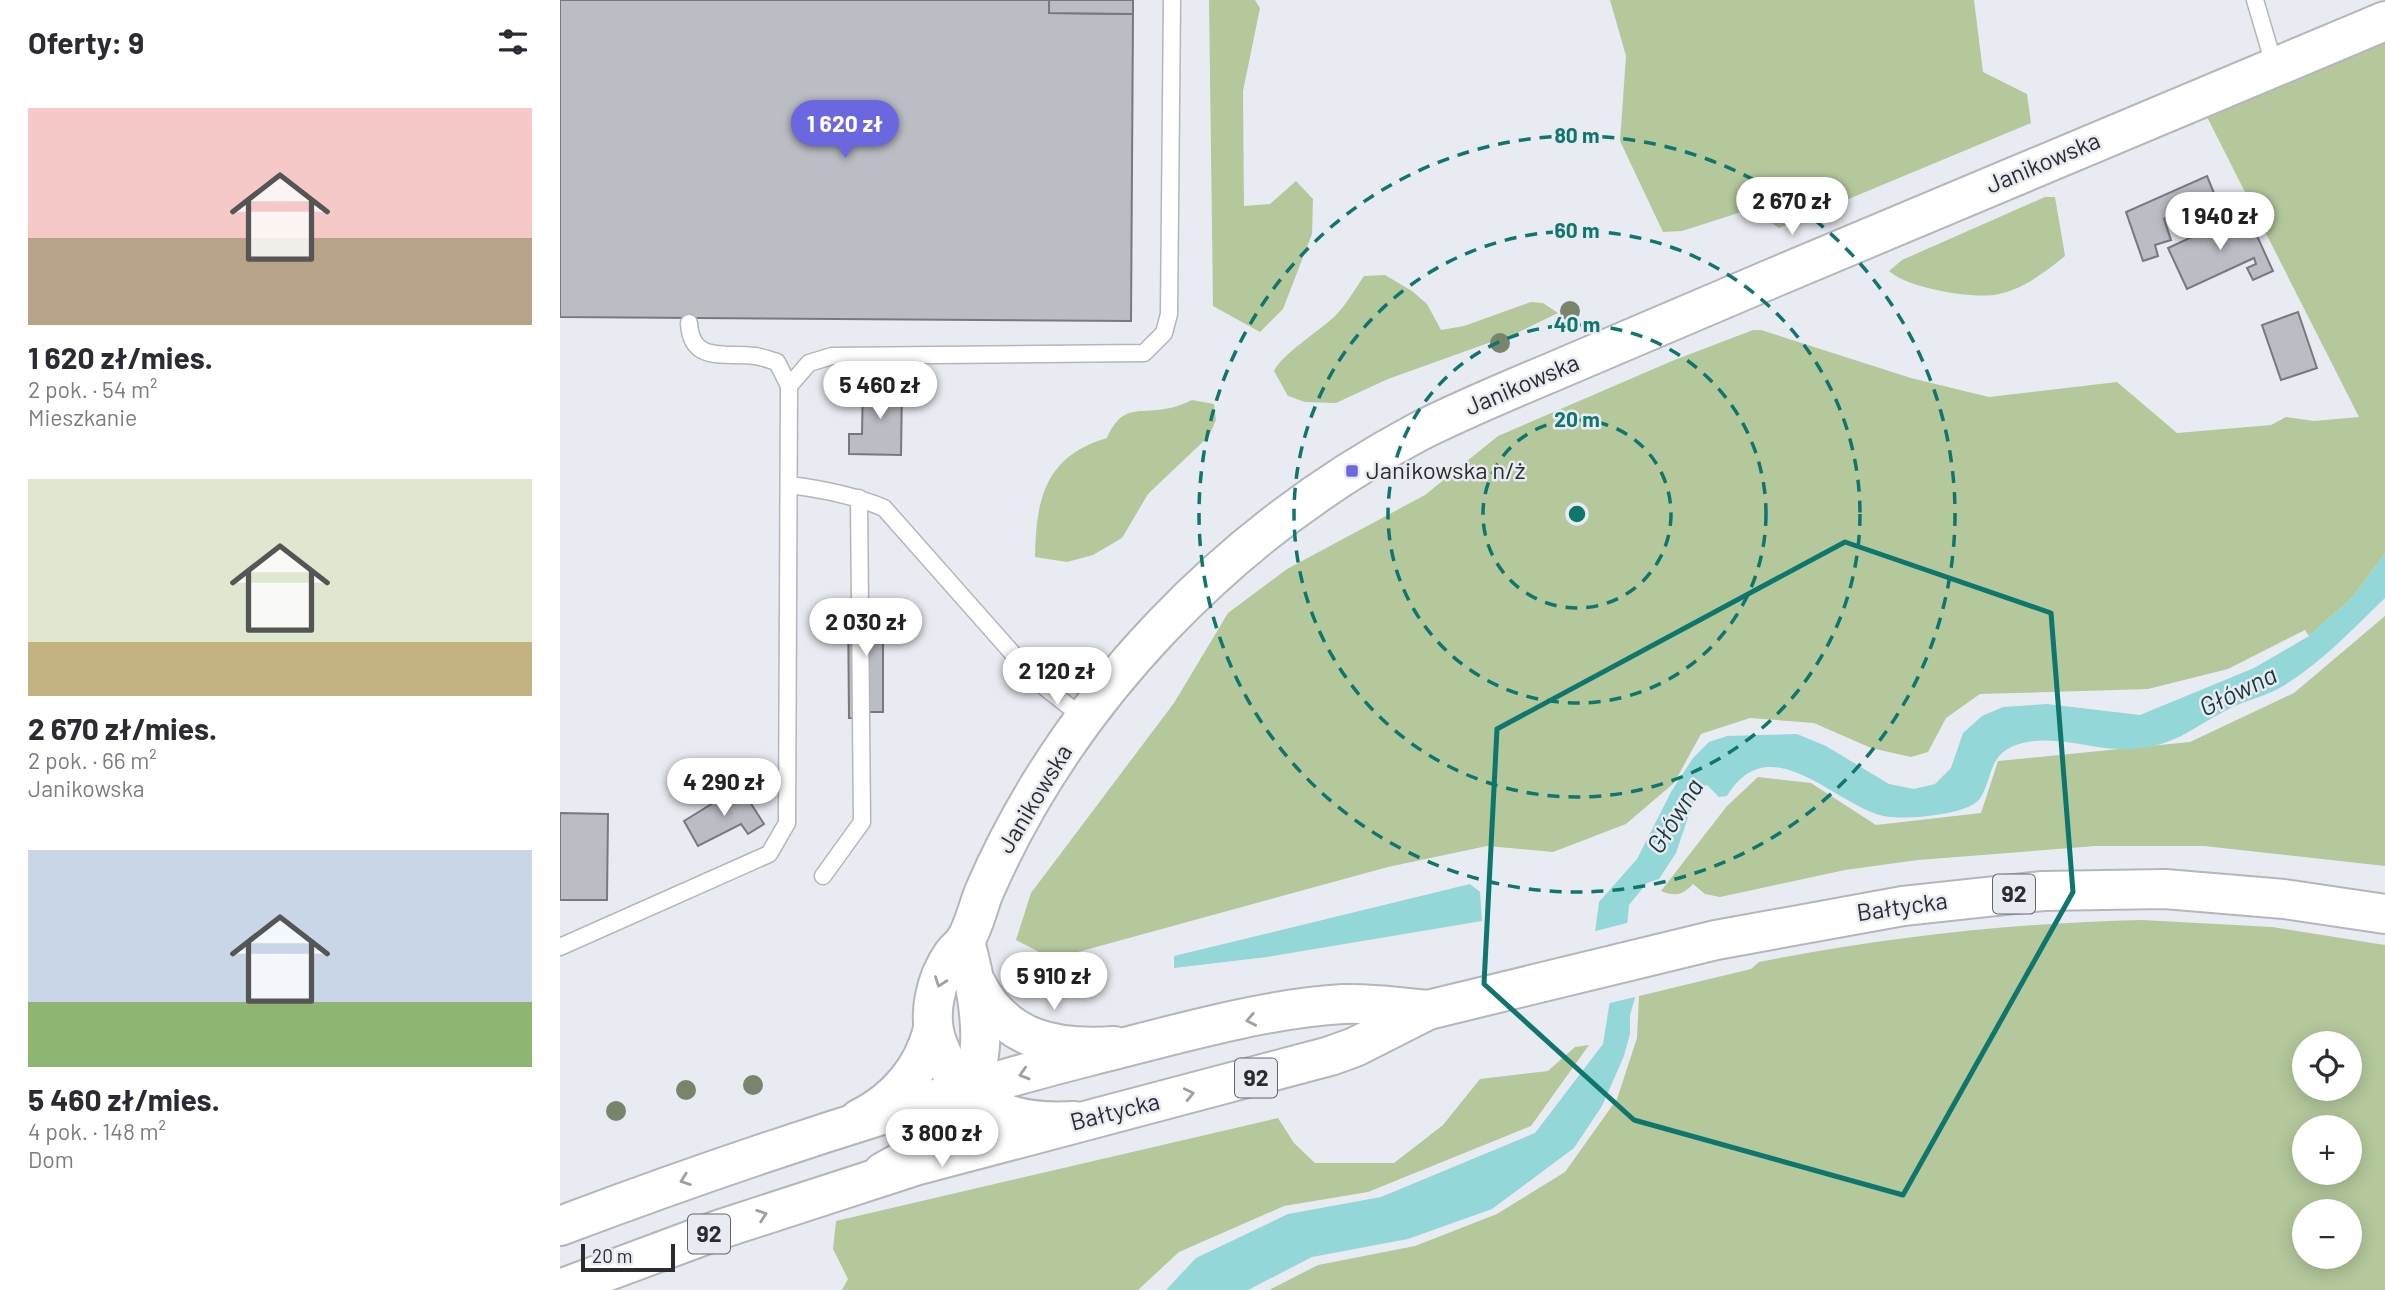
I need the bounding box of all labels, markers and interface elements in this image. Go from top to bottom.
icon: filters [494,23,532,61]
text: Oferty: 9 [28,24,144,60]
pin: 1 620 zł [773,100,917,160]
text: 1 620 zł [807,109,883,137]
text: 80 m [1554,122,1600,147]
street label: Janikowska [1981,125,2104,199]
icon: home [217,154,343,280]
pin: 2 670 zł [1720,177,1864,237]
text: 2 670 zł [1752,186,1832,214]
pin: 1 940 zł [2148,192,2292,252]
text: 1 940 zł [2181,201,2259,229]
text: 60 m [1555,217,1599,242]
text: 40 m [1554,311,1600,336]
text: 1 620 zł/mies. [28,339,213,375]
street label: Janikowska [1460,347,1583,421]
pin: 5 460 zł [808,362,952,421]
text: 5 460 zł [839,370,921,398]
text: 2 pok. · 54 m² [28,375,158,403]
text: Mieszkanie [28,403,137,431]
text: 20 m [1554,406,1600,431]
place label: Janikowska n/ż [1366,455,1525,484]
marker: Janikowska n/ż [1344,463,1360,479]
centre of rings [1565,502,1589,526]
icon: home [217,525,343,651]
pin: 2 030 zł [794,598,938,658]
text: 2 030 zł [825,607,907,635]
pin: 2 120 zł [985,648,1129,707]
text: 2 120 zł [1019,656,1095,684]
water label: Główna [2193,658,2281,722]
text: 2 670 zł/mies. [28,710,217,746]
street label: Janikowska [990,739,1077,858]
text: 2 pok. · 66 m² [28,746,157,774]
pin: 4 290 zł [652,758,796,818]
text: 4 290 zł [683,767,765,795]
water label: Główna [1639,772,1709,858]
text: Janikowska [28,774,144,802]
road number: 92 [1993,874,2035,914]
street label: Bałtycka [1855,885,1949,926]
icon: home [217,896,343,1022]
pin: 5 910 zł [982,953,1126,1012]
text: 5 910 zł [1016,961,1092,989]
one-way arrow [934,976,948,988]
one-way arrow [1245,1011,1257,1026]
map controls [2292,1031,2362,1269]
button: locate [2292,1031,2362,1101]
road number: 92 [1235,1058,1277,1098]
one-way arrow [1018,1065,1030,1080]
text: 5 460 zł/mies. [28,1081,220,1117]
street label: Bałtycka [1067,1085,1162,1136]
one-way arrow [1183,1087,1195,1102]
pin: 3 800 zł [870,1110,1014,1169]
button: + [2292,1115,2362,1185]
text: 4 pok. · 148 m² [28,1117,166,1145]
text: 3 800 zł [902,1118,982,1146]
text: Dom [28,1145,74,1173]
one-way arrow [680,1172,692,1186]
button: − [2292,1199,2362,1269]
one-way arrow [756,1209,768,1223]
road number: 92 [688,1214,730,1254]
scale bar [581,1241,676,1273]
text: 20 m [592,1244,632,1267]

